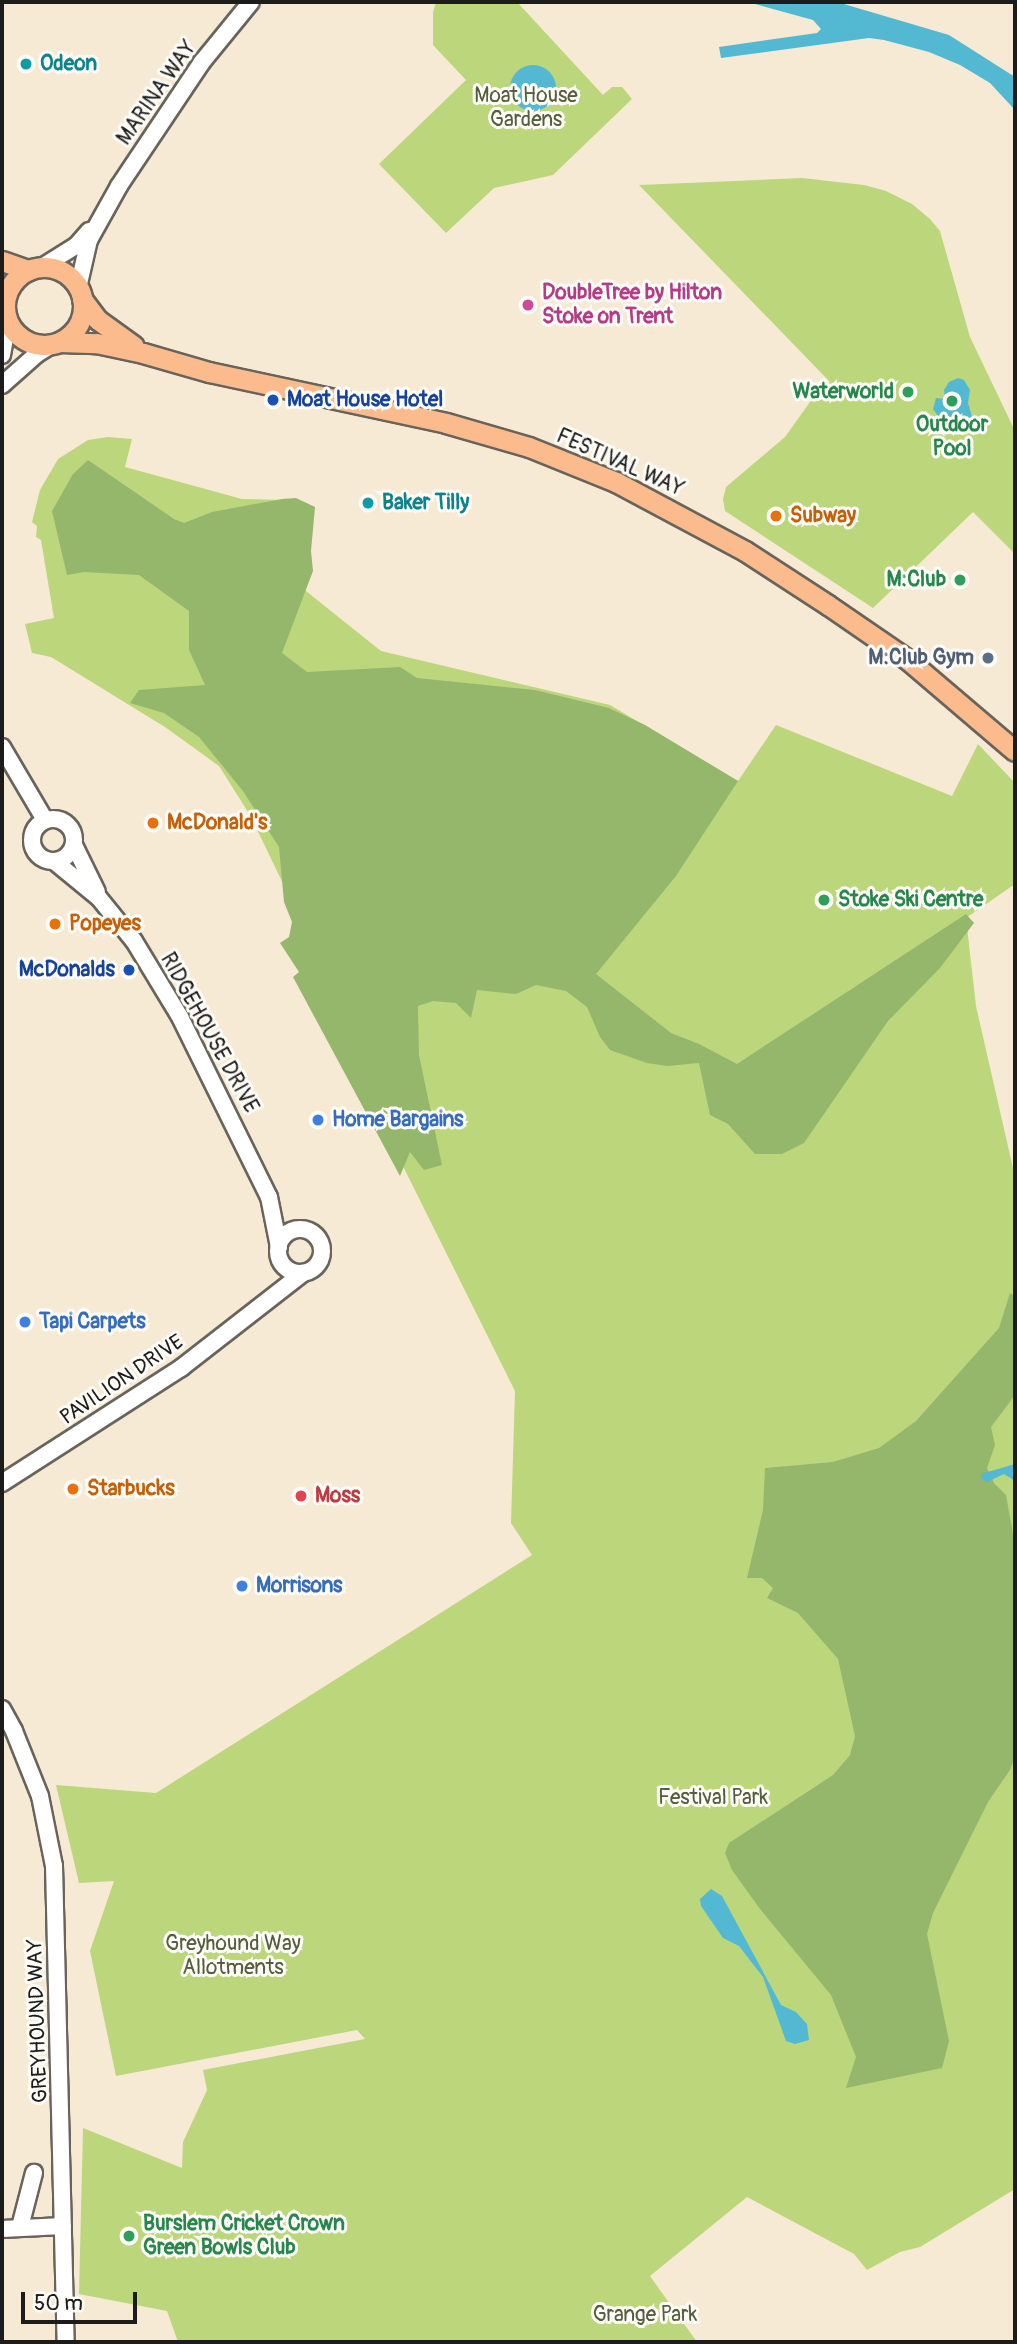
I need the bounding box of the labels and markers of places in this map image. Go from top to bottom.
place label: Odeon [40,51,97,77]
marker: Odeon [18,56,34,72]
place label: DoubleTree by Hilton Stoke on Trent [542,280,722,330]
marker: DoubleTree by Hilton Stoke on Trent [520,297,536,313]
place label: Waterworld [792,379,894,405]
marker: Waterworld [900,384,916,400]
place label: Moat House Hotel [287,387,443,413]
marker: Moat House Hotel [265,392,281,408]
marker: Outdoor Pool [944,393,960,409]
place label: Outdoor Pool [916,412,988,462]
place label: Baker Tilly [382,490,469,516]
marker: Baker Tilly [360,495,376,511]
place label: Subway [790,503,856,529]
marker: Subway [768,508,784,524]
place label: M:Club [886,567,946,593]
marker: M:Club [952,572,968,588]
place label: M:Club Gym [868,645,974,671]
marker: M:Club Gym [980,650,996,666]
place label: McDonald's [167,810,268,836]
marker: McDonald's [145,815,161,831]
place label: Stoke Ski Centre [838,887,983,913]
marker: Stoke Ski Centre [816,892,832,908]
place label: Popeyes [69,911,141,937]
marker: Popeyes [47,916,63,932]
place label: McDonalds [19,957,115,983]
marker: McDonalds [121,962,137,978]
place label: Home Bargains [332,1107,463,1133]
marker: Home Bargains [310,1112,326,1128]
place label: Tapi Carpets [39,1309,146,1335]
marker: Tapi Carpets [17,1314,33,1330]
place label: Starbucks [87,1476,175,1502]
marker: Starbucks [65,1481,81,1497]
place label: Moss [315,1483,360,1509]
marker: Moss [293,1488,309,1504]
place label: Morrisons [256,1573,342,1599]
marker: Morrisons [234,1578,250,1594]
place label: Burslem Cricket Crown Green Bowls Club [143,2211,345,2261]
marker: Burslem Cricket Crown Green Bowls Club [121,2228,137,2244]

